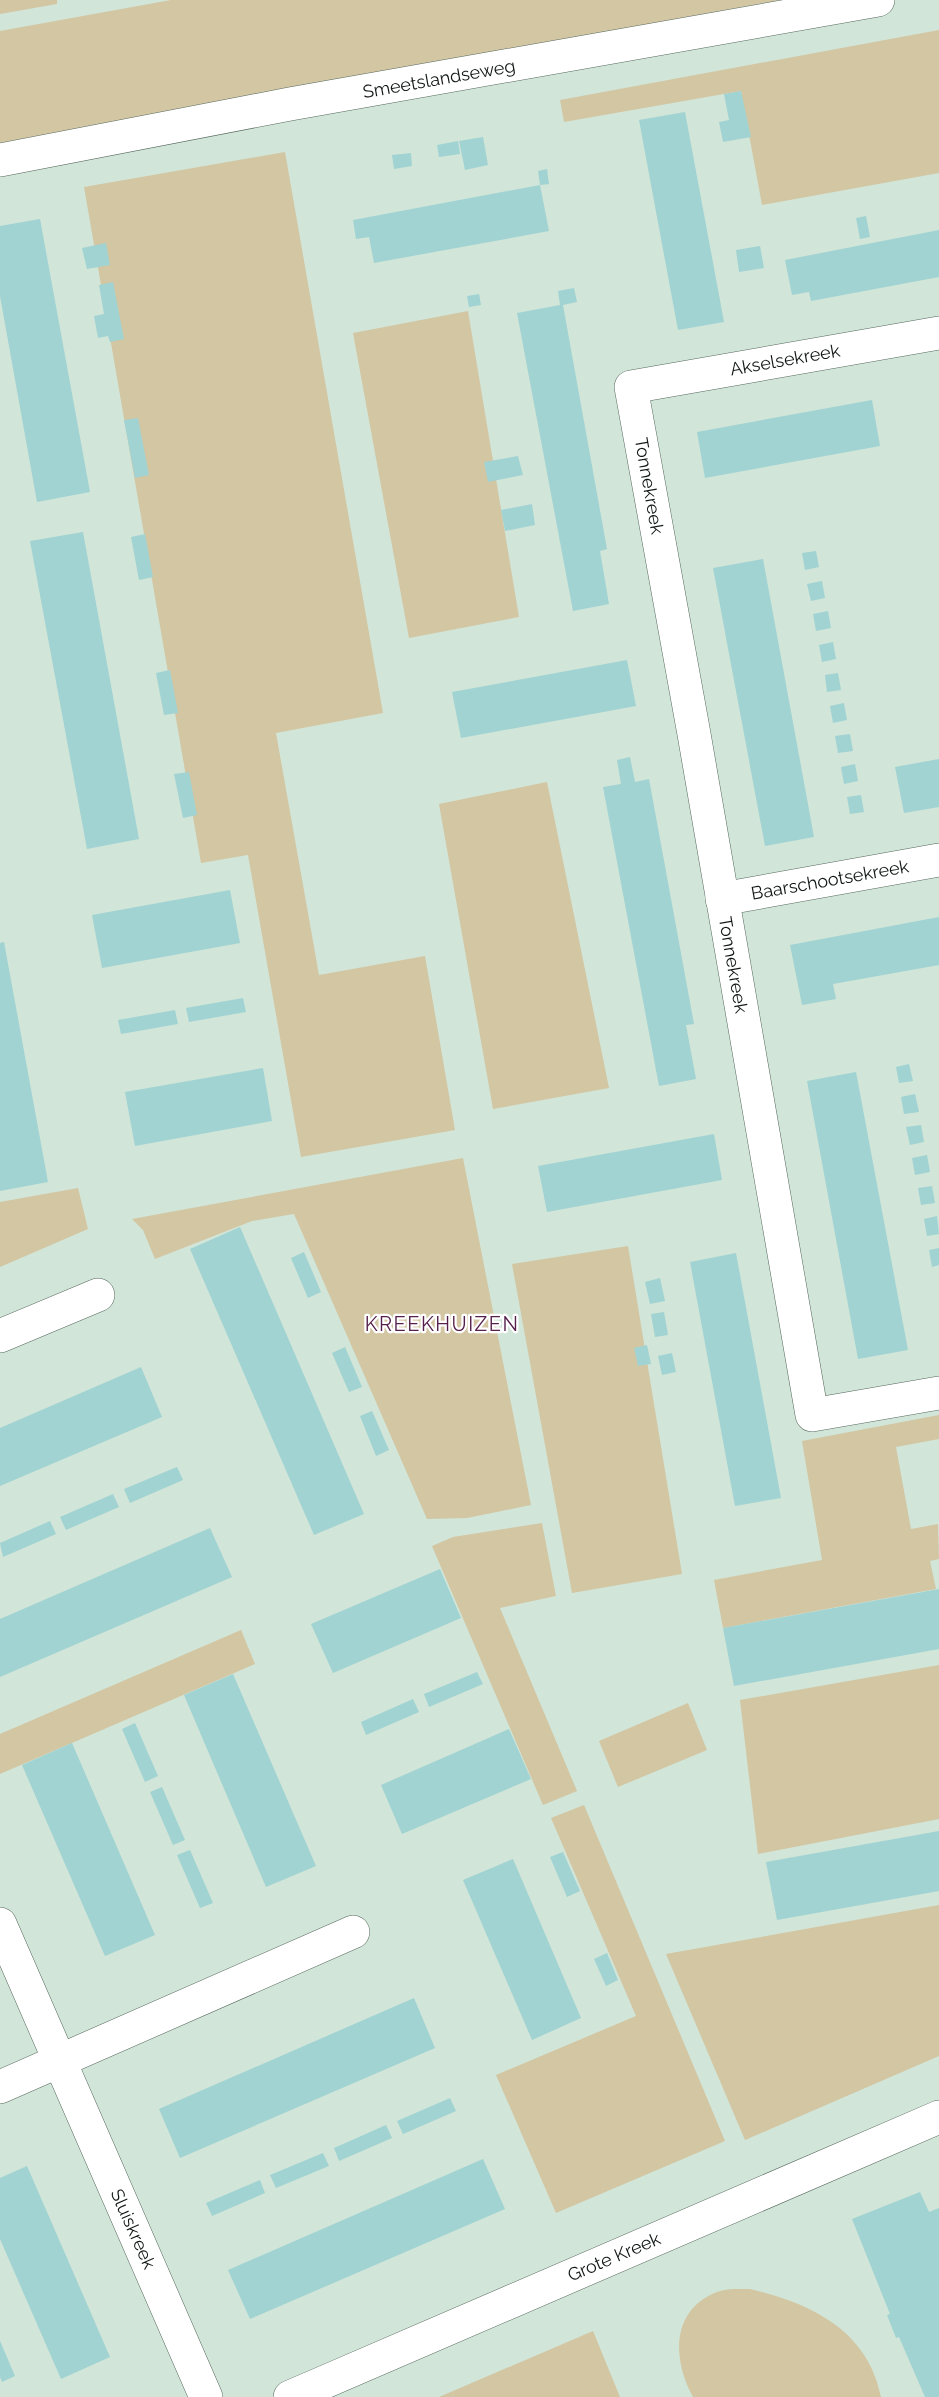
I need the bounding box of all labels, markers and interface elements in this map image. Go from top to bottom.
street label: Smeetslandseweg [361,55,517,102]
street label: Akselsekreek [728,339,842,380]
street label: Tonnekreek [631,436,668,536]
street label: Baarschootsekreek [749,855,911,904]
street label: Tonnekreek [715,915,752,1015]
district label: KREEKHUIZEN [365,1312,519,1336]
street label: Sluiskreek [107,2186,161,2272]
street label: Grote Kreek [564,2227,664,2286]

